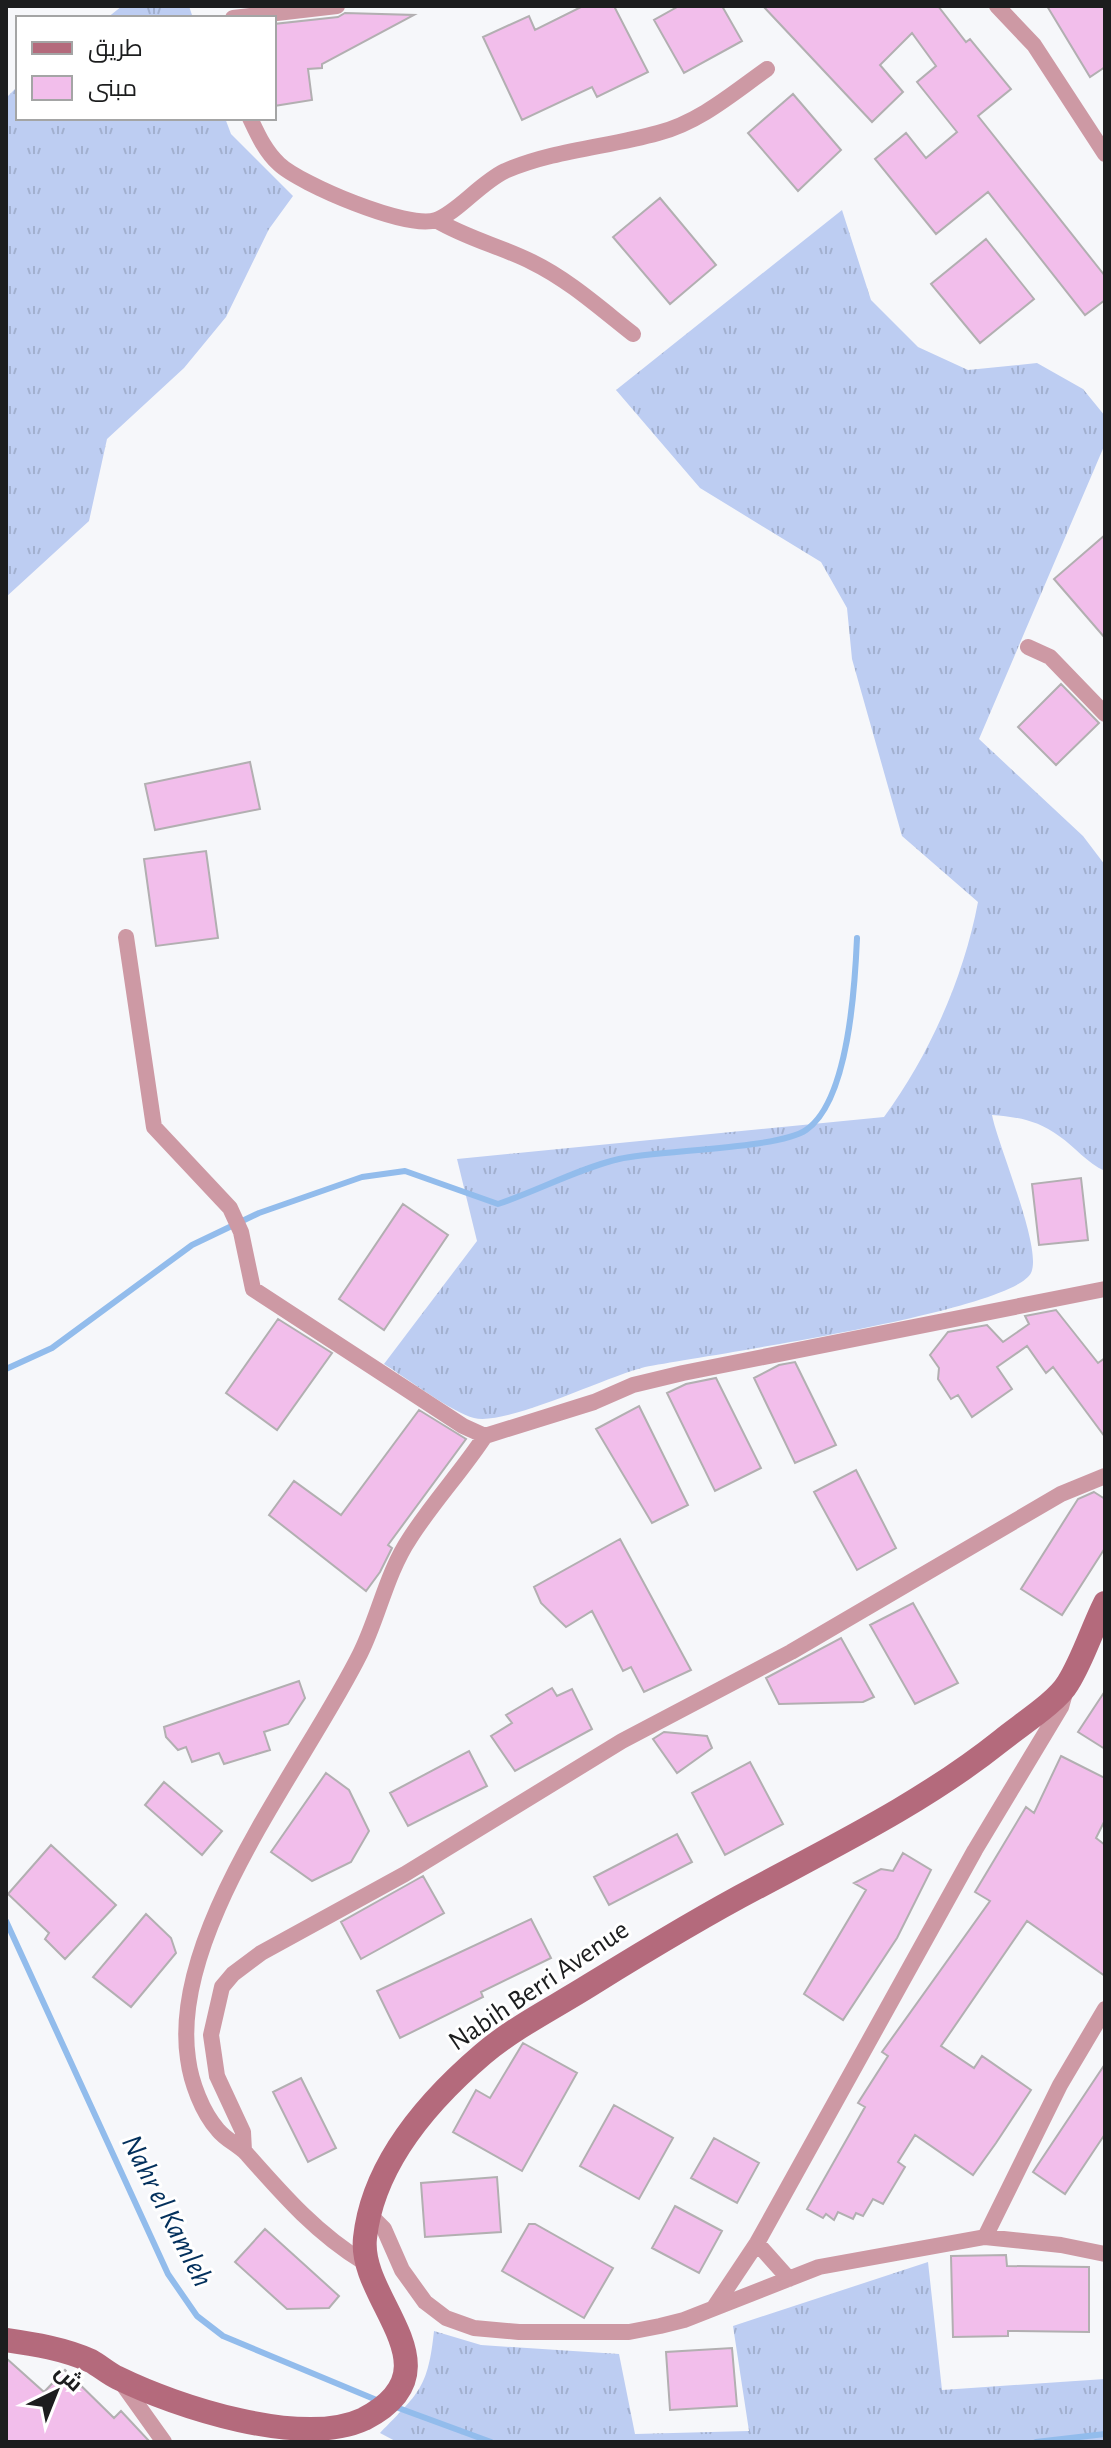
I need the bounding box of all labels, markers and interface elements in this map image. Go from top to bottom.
legend [16,16,276,120]
text: طريق [88,37,143,63]
text: مبنى [88,77,137,102]
street label: Nabih Berri Avenue [444,1916,634,2056]
water label: Nahr el Kamleh [116,2130,218,2292]
north arrow [16,2352,96,2432]
text: ش [50,2360,87,2397]

